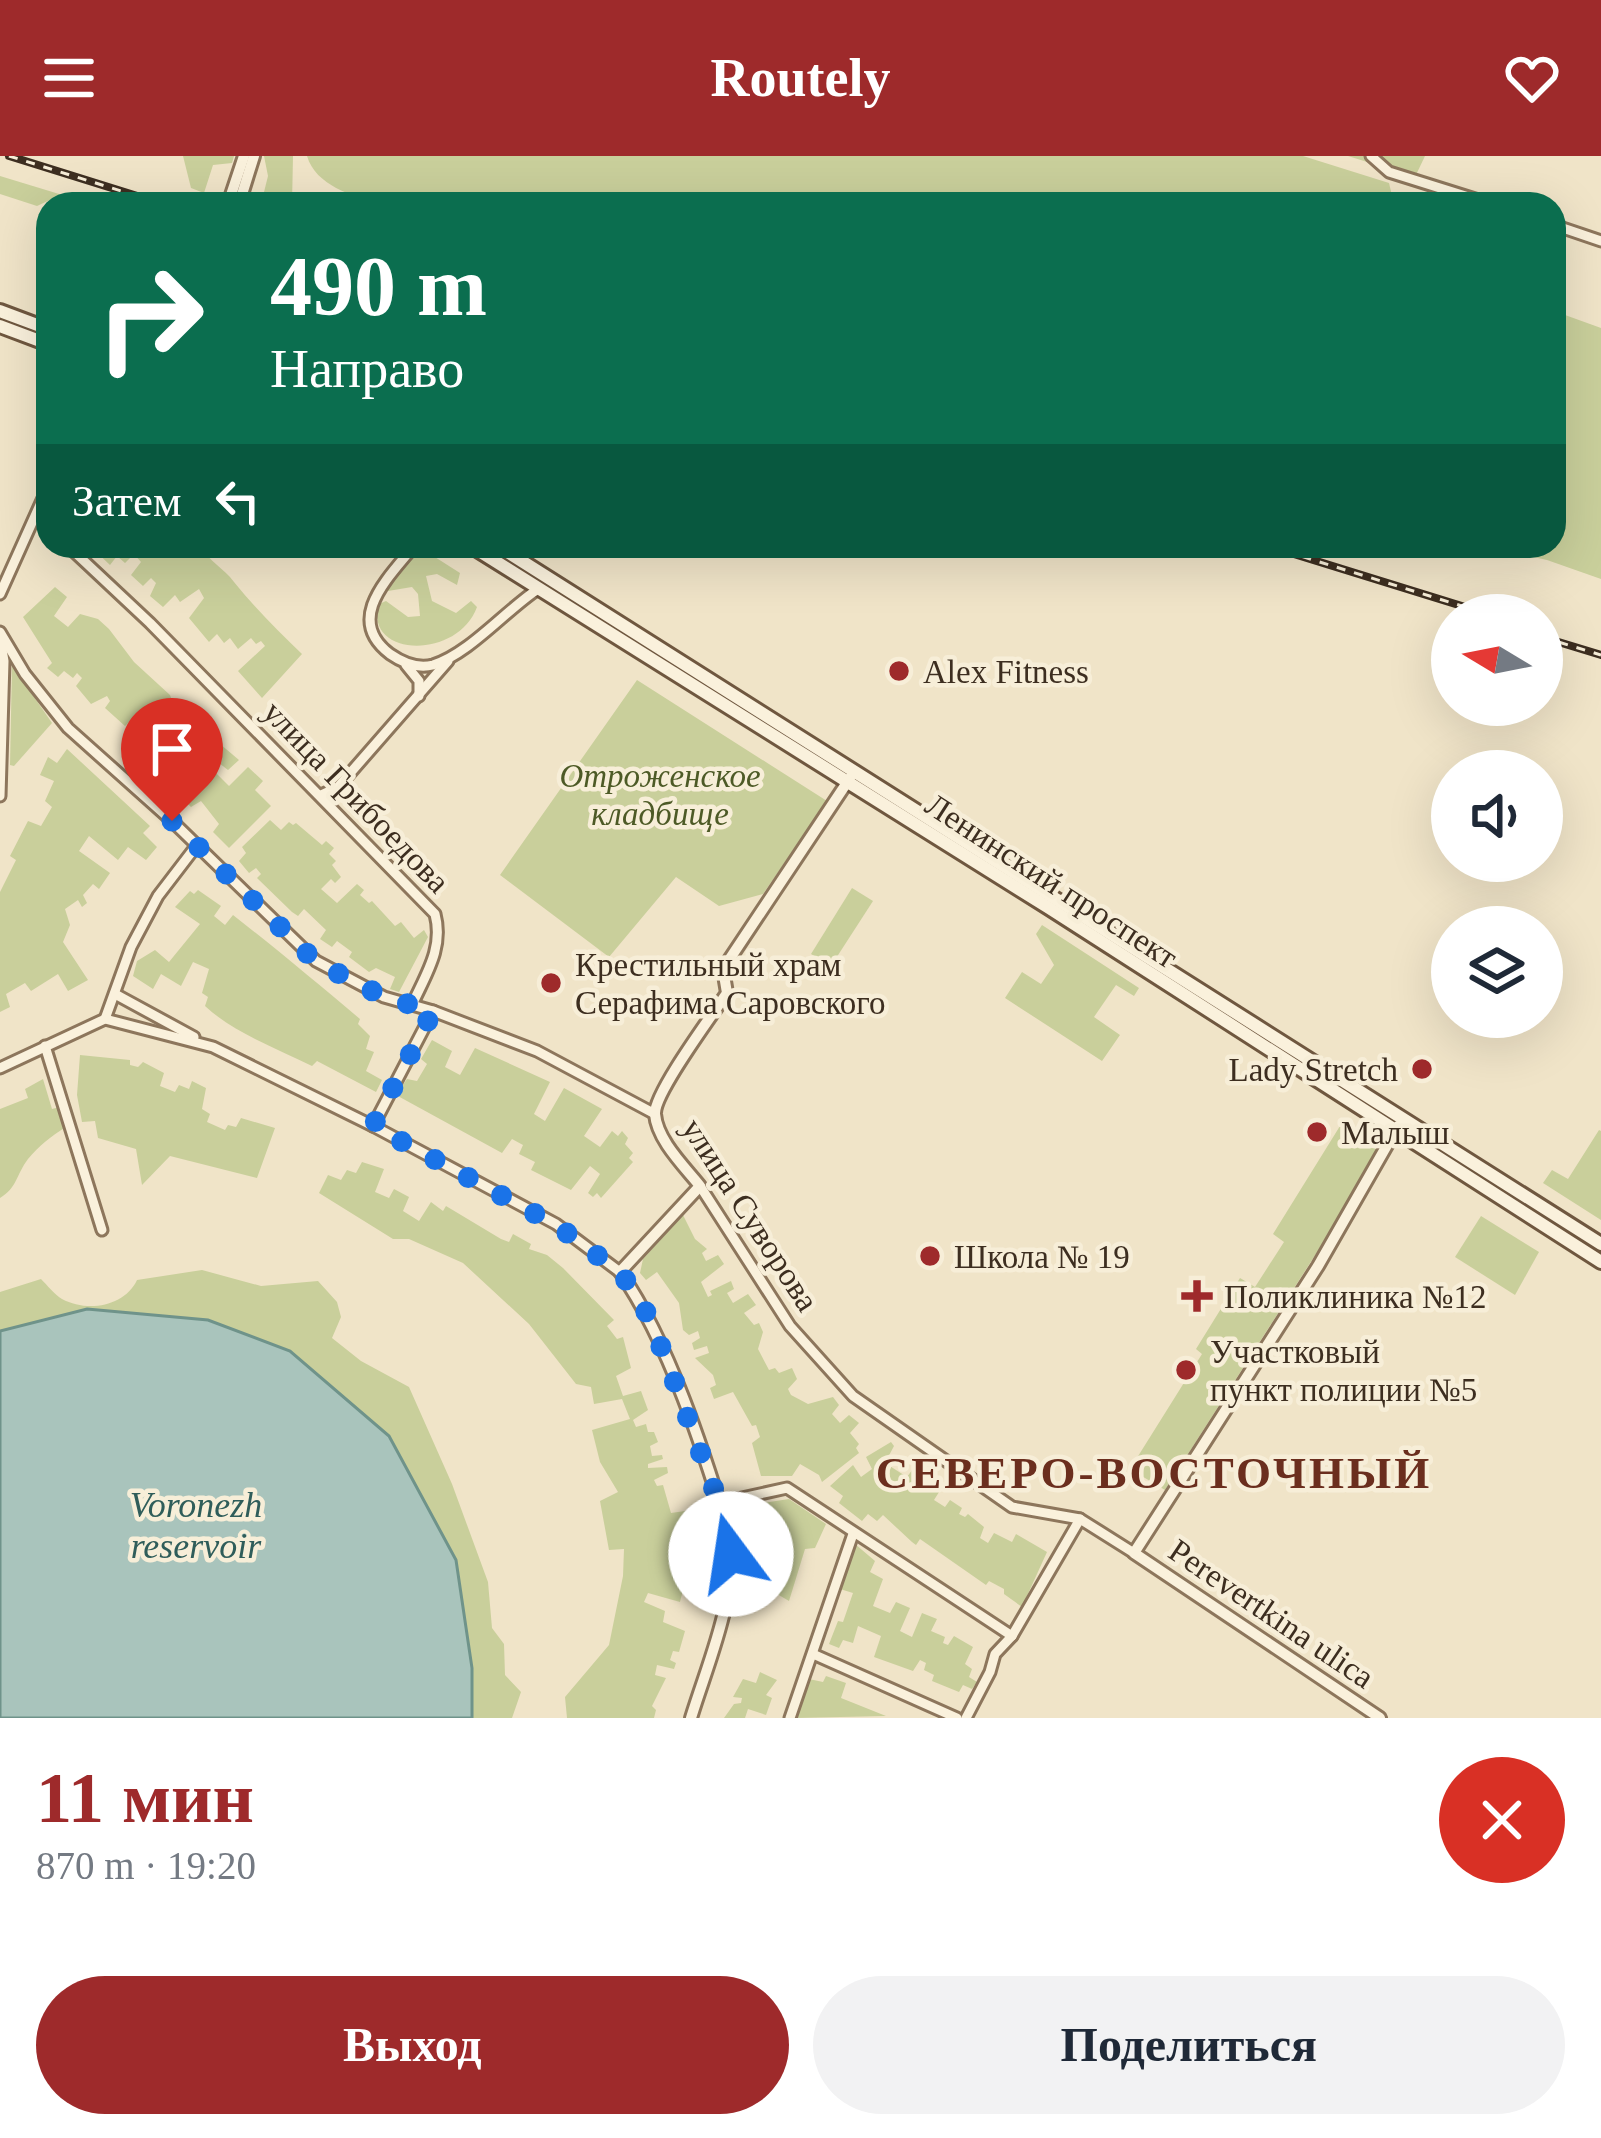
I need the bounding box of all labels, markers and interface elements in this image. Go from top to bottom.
icon: menu [36,45,102,111]
icon: heart [1499,45,1565,111]
text: Routely [711,48,890,108]
icon: right [72,240,228,396]
text: 490 m [270,240,487,333]
text: Направо [270,339,464,399]
icon: left [205,468,271,534]
text: Затем [72,476,181,526]
north arrow [1431,594,1563,726]
map controls [1431,594,1563,1038]
place label: Alex Fitness [923,654,1089,690]
marker: Alex Fitness [886,658,912,684]
street label: улица Грибоедова [256,694,457,900]
pin [121,698,223,821]
icon: arrive [139,716,205,782]
button: sound [1431,750,1563,882]
park label: Отроженское кладбище [559,758,761,832]
street label: Ленинский проспект [919,786,1184,976]
button: layers [1431,906,1563,1038]
place label: Крестильный храм Серафима Саровского [575,947,886,1021]
marker: Крестильный храм Серафима Саровского [538,970,564,996]
place label: Lady Stretch [1228,1052,1398,1088]
marker: Lady Stretch [1409,1056,1435,1082]
street label: улица Суворова [675,1112,826,1318]
place label: Малыш [1341,1115,1449,1151]
marker: Малыш [1304,1119,1330,1145]
place label: Школа № 19 [954,1239,1130,1275]
marker: Школа № 19 [917,1243,943,1269]
place label: Поликлиника №12 [1224,1279,1486,1315]
marker: Поликлиника №12 [1181,1280,1213,1312]
place label: Участковый пункт полиции №5 [1210,1334,1477,1408]
marker: Участковый пункт полиции №5 [1173,1357,1199,1383]
district label: СЕВЕРО-ВОСТОЧНЫЙ [876,1448,1432,1498]
water label: Voronezh reservoir [130,1485,262,1566]
position arrow [668,1491,794,1617]
street label: Perevertkina ulica [1162,1532,1381,1696]
button: close [1439,1757,1565,1883]
text: 11 мин [36,1758,254,1838]
text: 870 m · 19:20 [36,1844,256,1887]
button: Выход [36,1976,789,2114]
button: Поделиться [813,1976,1565,2114]

